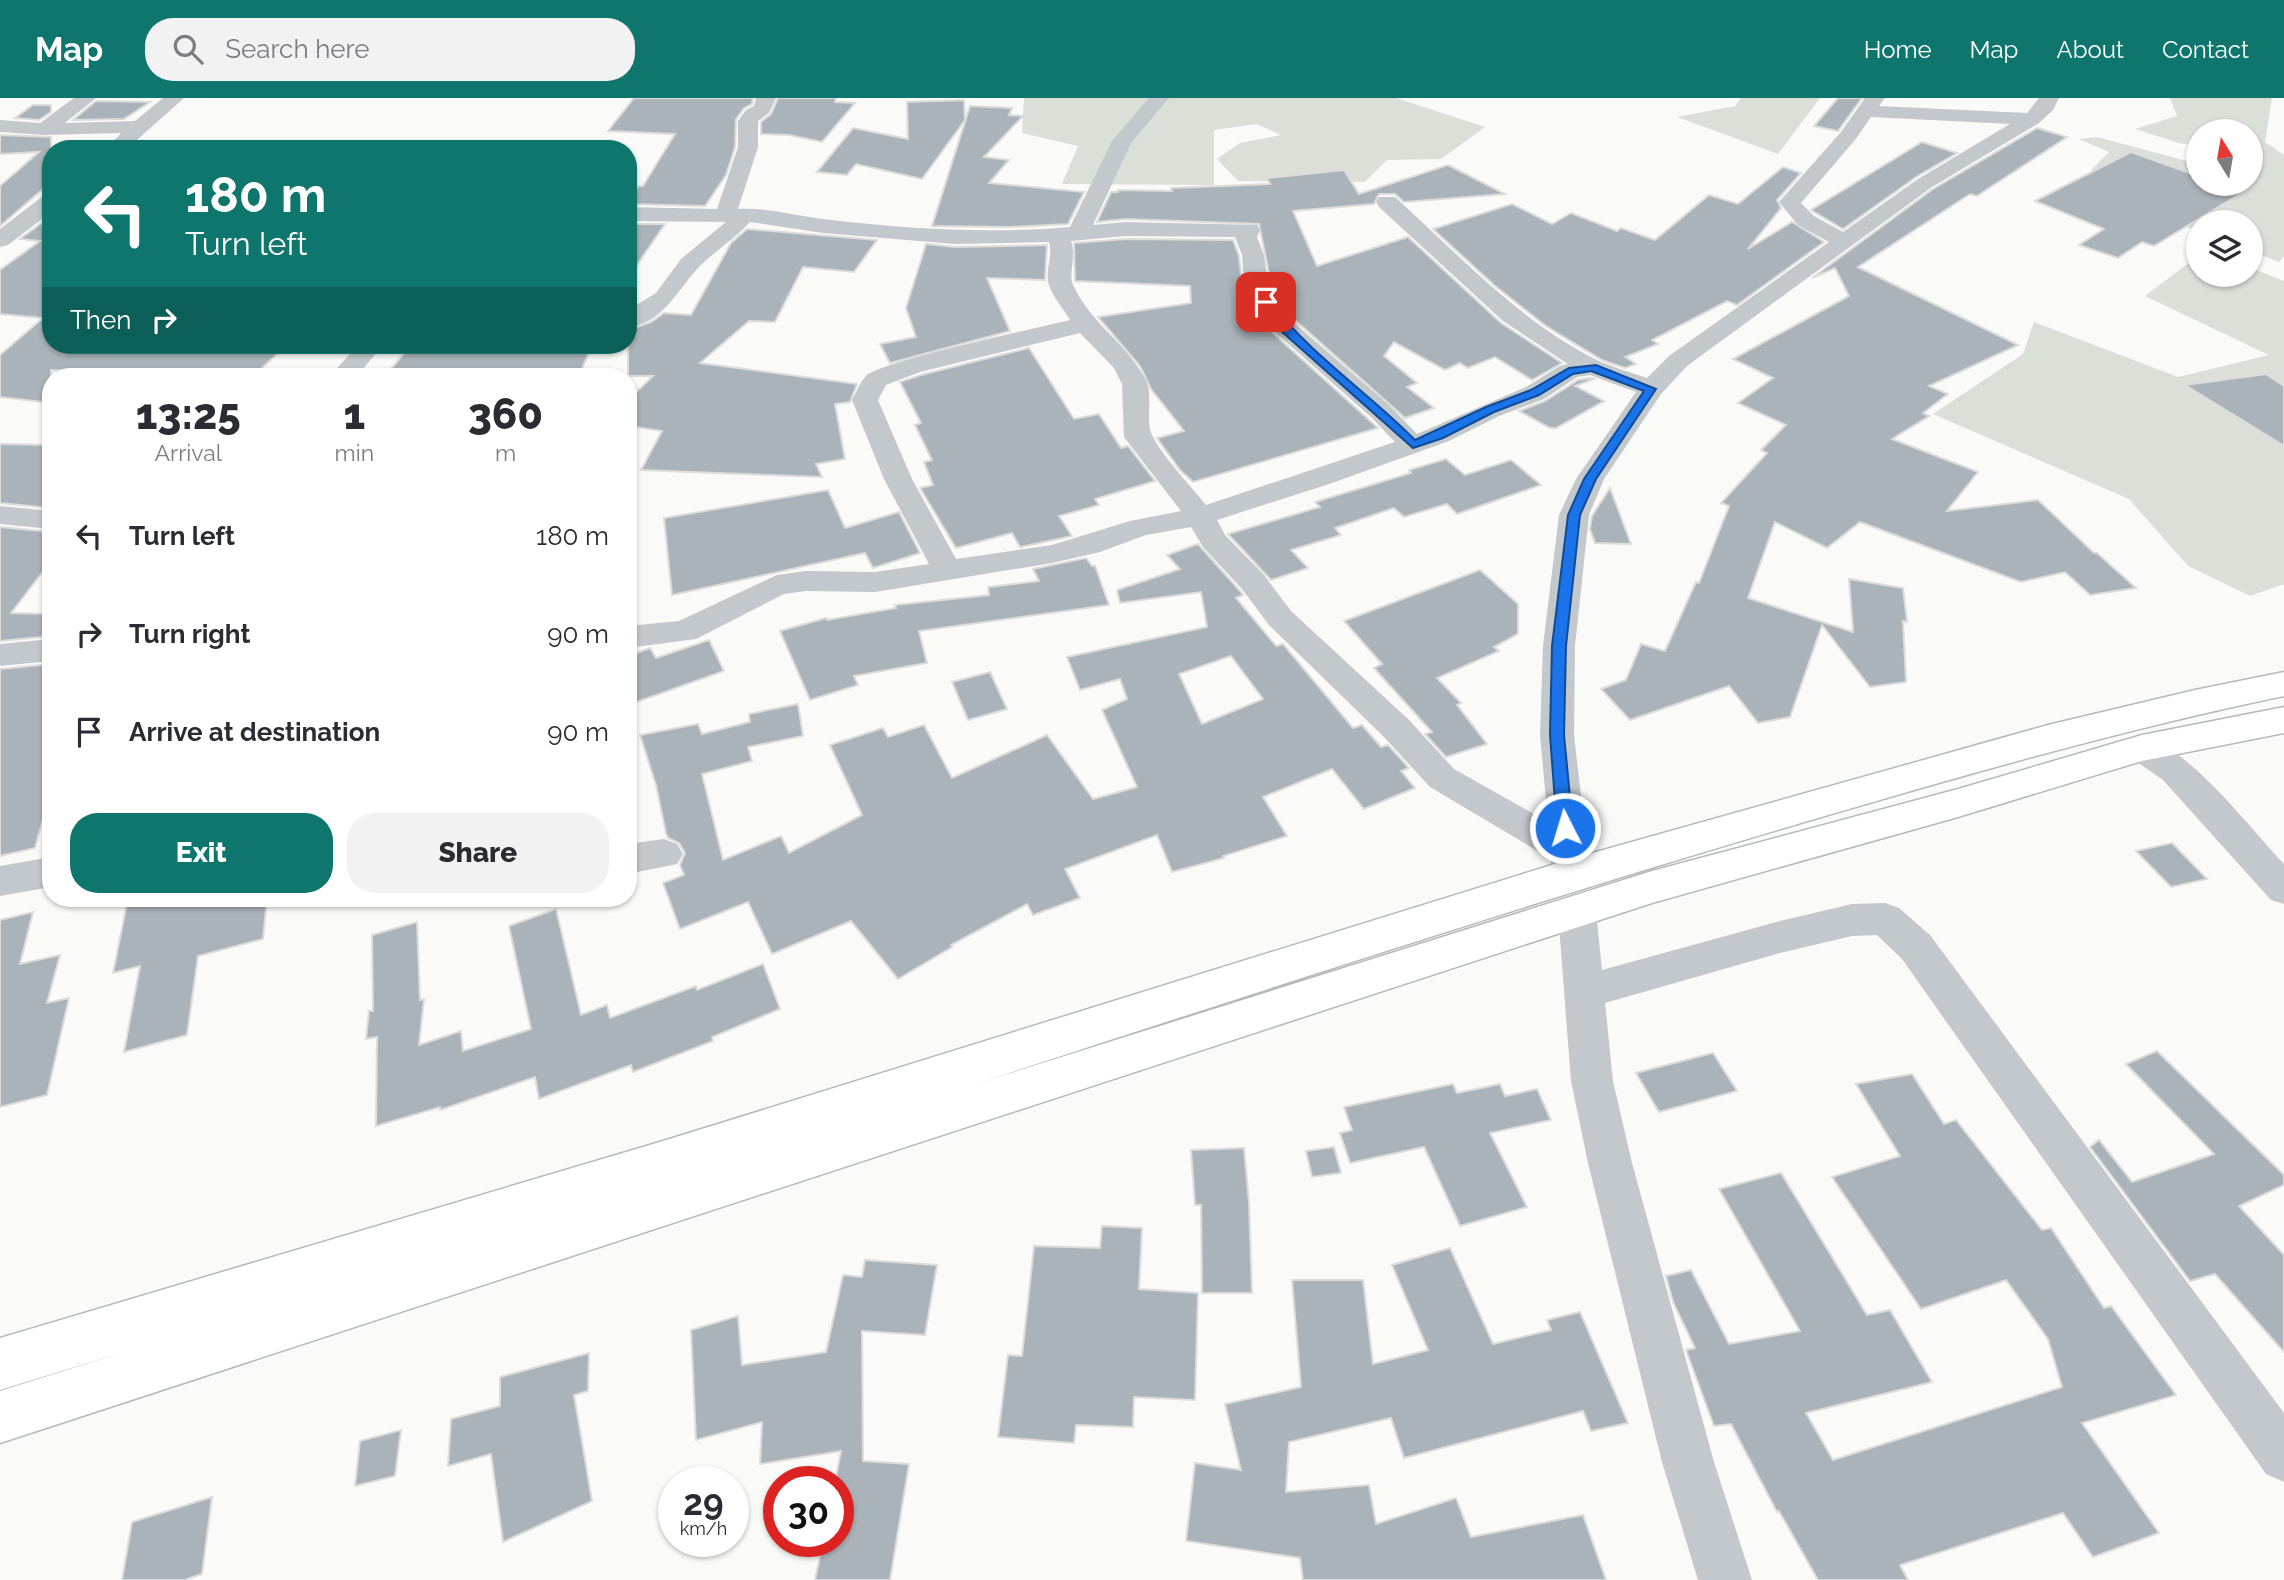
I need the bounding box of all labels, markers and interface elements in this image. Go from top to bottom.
search box [145,18,635,81]
text: Map [35,30,103,69]
icon: search [169,30,207,68]
text: Search here [225,34,370,64]
text: Home [1864,35,1932,64]
text: Map [1970,35,2018,64]
text: About [2056,35,2124,64]
text: Contact [2162,35,2249,64]
north arrow [2186,119,2263,196]
map controls [2186,119,2263,287]
text: 180 m [185,166,326,223]
icon: left [70,168,161,259]
button: layers [2186,210,2263,287]
text: Turn left [185,225,307,262]
pin [1236,272,1296,332]
icon: arrive [1247,283,1285,321]
icon: right [145,301,183,339]
text: Then [70,305,131,335]
text: 13:25 [136,390,241,439]
text: 1 [343,390,365,439]
text: 360 [468,390,543,439]
text: Arrival [155,439,222,466]
text: min [335,439,374,466]
text: m [495,439,516,466]
icon: left [70,517,108,555]
text: Turn left [129,521,235,551]
text: 180 m [536,521,609,551]
icon: right [70,615,108,653]
text: Turn right [129,619,250,649]
text: 90 m [547,619,609,649]
icon: arrive [70,713,108,751]
text: Arrive at destination [129,717,380,747]
text: 90 m [547,717,609,747]
position arrow [1528,791,1602,865]
button: Exit [70,813,333,893]
button: Share [347,813,609,893]
speed limit sign: 30 [763,1466,854,1557]
text: 29 [683,1482,724,1523]
text: km/h [680,1518,727,1539]

